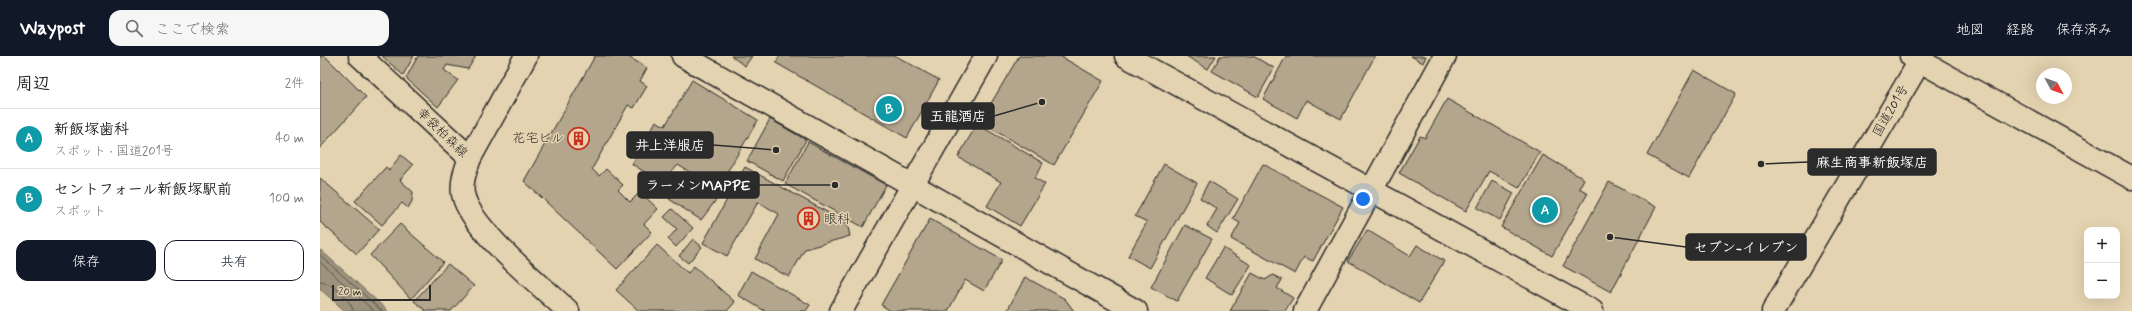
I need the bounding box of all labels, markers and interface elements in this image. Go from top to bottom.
search box [109,10,389,46]
text: Waypost [20,16,85,41]
icon: search [123,17,145,39]
text: ここで検索 [155,20,230,40]
text: 地図 [1956,21,1984,39]
text: 経路 [2006,21,2034,39]
text: 保存済み [2056,21,2112,39]
north arrow [2036,68,2072,104]
text: 周辺 [16,73,50,95]
text: 2件 [285,75,304,92]
street label: 国道201号 [1869,82,1913,140]
pin: B [876,94,902,124]
callout: 五龍酒店 [922,103,994,129]
street label: 幸袋柏森線 [413,104,472,162]
text: 五龍酒店 [930,108,986,126]
text: 新飯塚歯科 [54,120,129,140]
building icon: 花宅ビル [566,125,592,151]
text: A [25,130,33,147]
text: 40 m [275,130,304,147]
place label: 花宅ビル [512,130,564,147]
callout: 井上洋服店 [627,132,713,158]
text: 井上洋服店 [635,137,705,155]
text: スポット · 国道201号 [54,143,174,160]
callout: 麻生商事新飯塚店 [1808,149,1936,175]
text: 麻生商事新飯塚店 [1816,154,1928,172]
callout: ラーメンMAPPE [638,172,759,198]
text: ラーメンMAPPE [646,177,751,195]
text: セントフォール新飯塚駅前 [54,180,232,200]
your location [1353,189,1373,209]
text: B [25,190,33,207]
text: 100 m [269,190,304,207]
pin: A [1532,195,1558,225]
text: スポット [54,203,106,220]
building icon: 眼科 [795,206,821,232]
place label: 眼科 [824,211,850,228]
map controls [2084,227,2120,299]
button: + [2084,227,2120,263]
callout: セブン-イレブン [1686,234,1806,260]
text: セブン-イレブン [1694,239,1798,257]
button: 保存 [16,240,156,281]
button: 共有 [164,240,304,281]
button: − [2084,263,2120,299]
scale bar [332,283,431,302]
text: 20 m [338,285,361,299]

